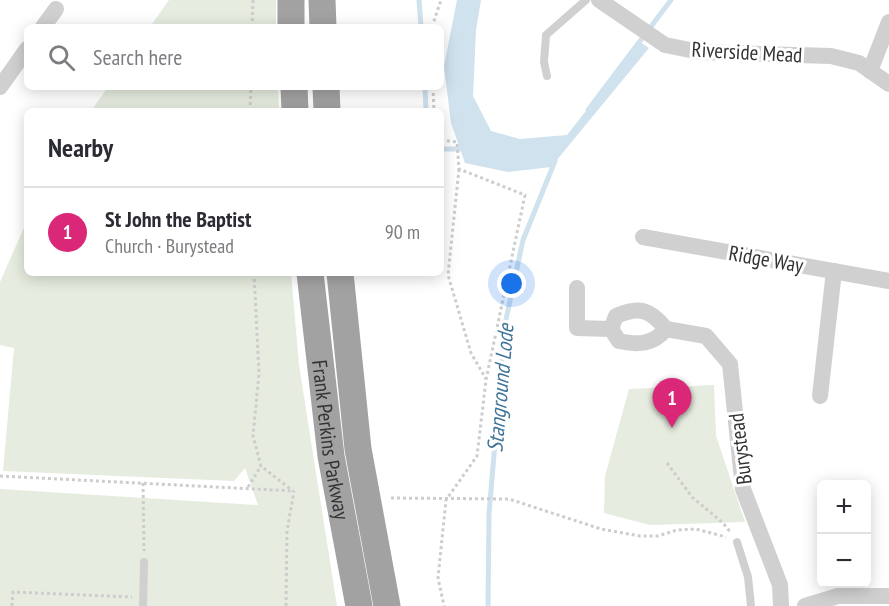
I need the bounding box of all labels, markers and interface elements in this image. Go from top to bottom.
search box [24,24,444,90]
street label: Riverside Mead [691,36,803,68]
icon: search [45,41,78,74]
text: Search here [93,43,182,71]
text: Nearby [48,131,113,164]
text: St John the Baptist [105,205,251,233]
text: 1 [63,219,72,245]
text: 90 m [385,219,420,245]
text: Church · Burystead [105,233,234,259]
street label: Ridge Way [727,239,806,279]
your location [497,269,526,298]
water label: Stanground Lode [480,321,520,453]
street label: Frank Perkins Parkway [307,358,356,522]
pin: 1 [652,378,692,428]
street label: Burystead [722,412,758,486]
map controls [817,480,871,588]
button: + [817,480,871,534]
button: − [817,534,871,588]

